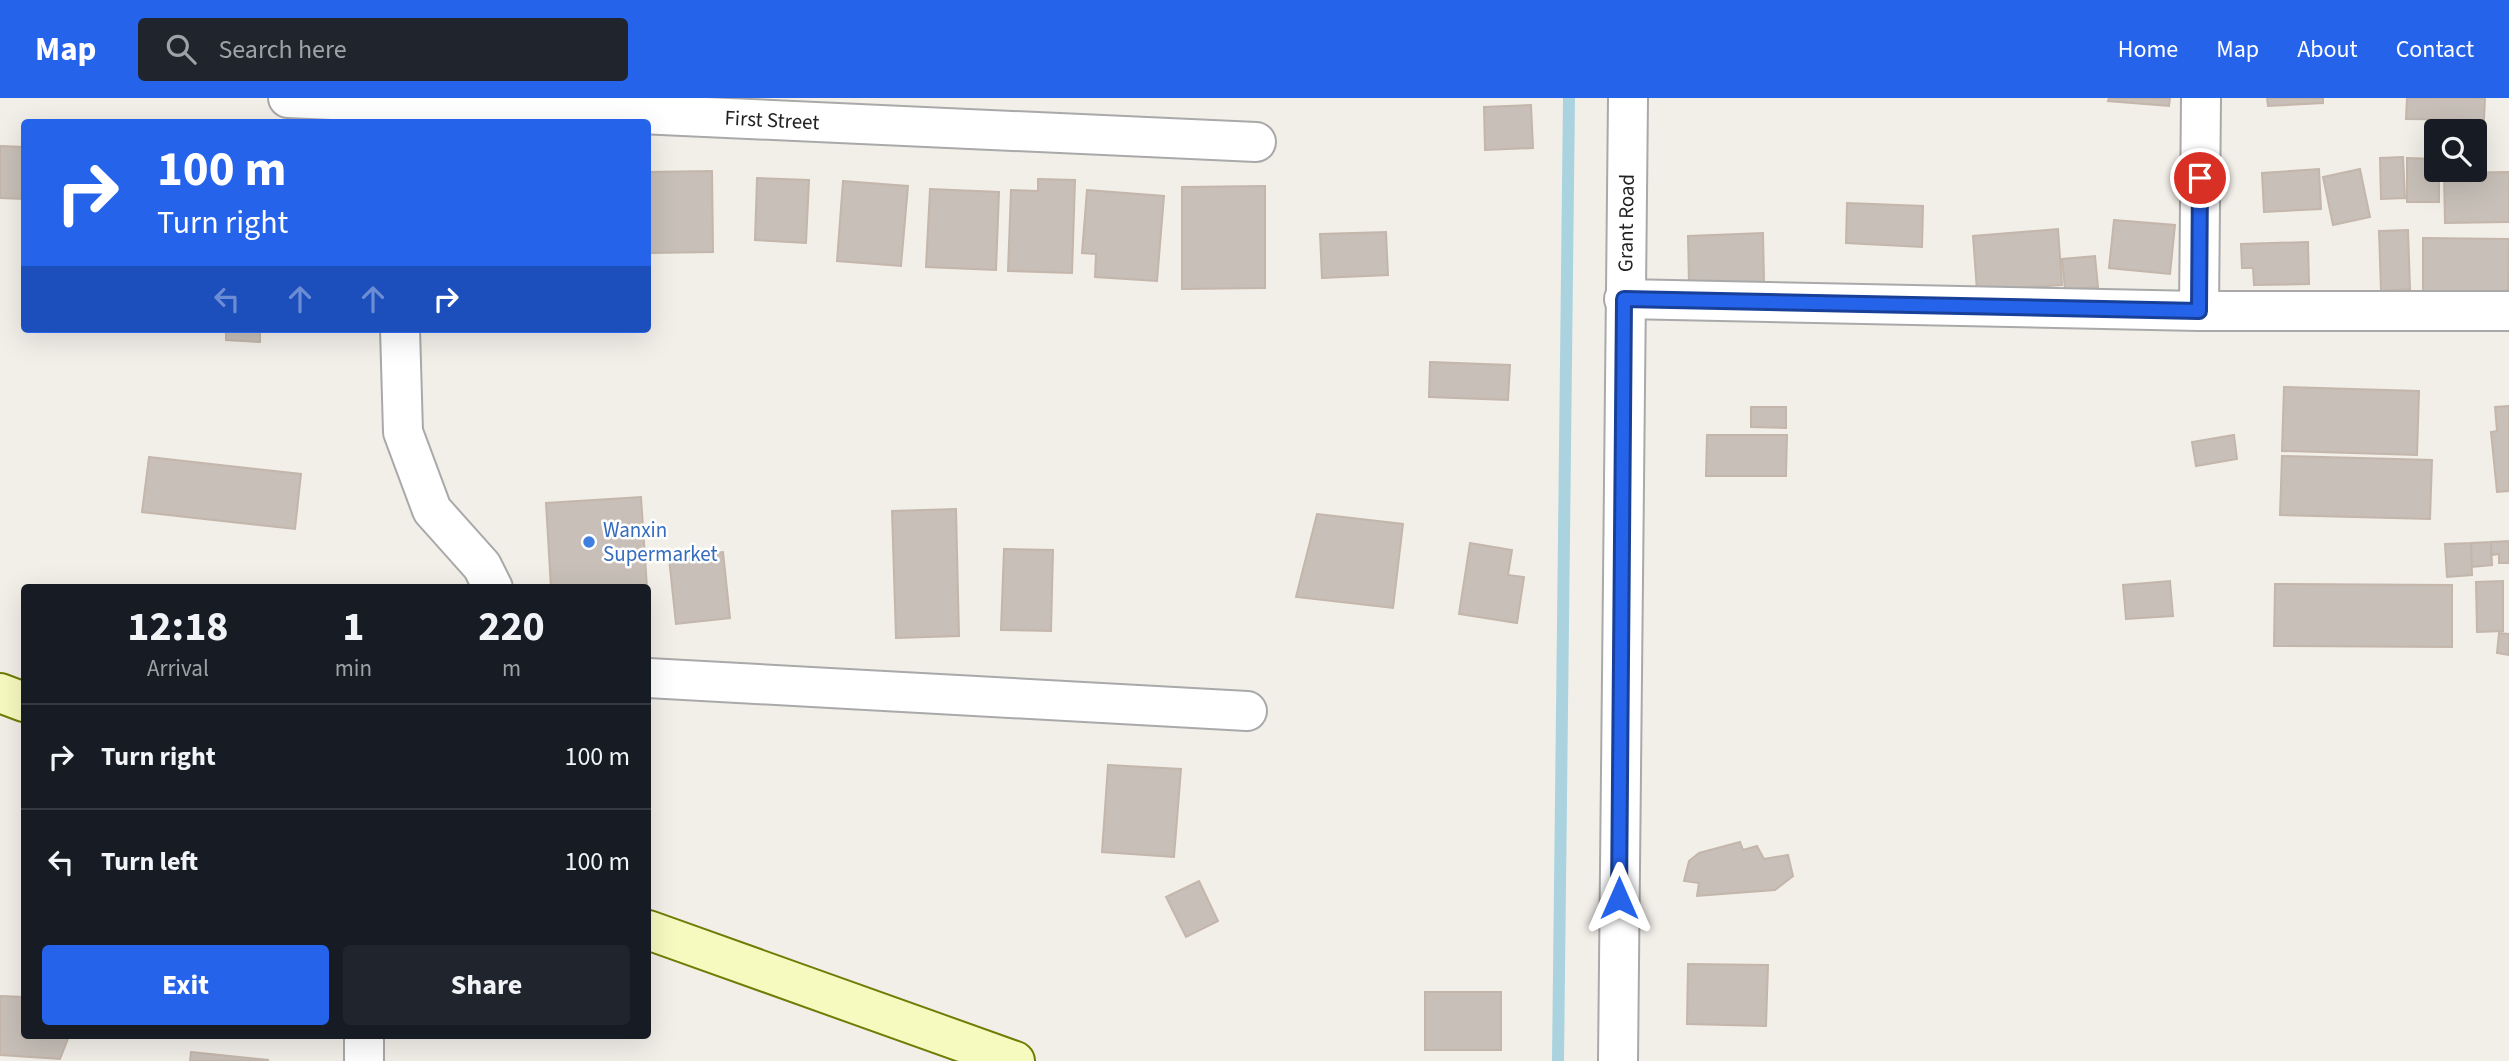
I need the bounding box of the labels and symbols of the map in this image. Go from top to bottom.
street label: First Street [724,103,820,137]
pin [2170,148,2230,208]
street label: Grant Road [1610,174,1642,272]
place label: Wanxin Supermarket [603,515,718,569]
marker: Wanxin Supermarket [581,534,597,550]
position arrow [1582,861,1656,935]

